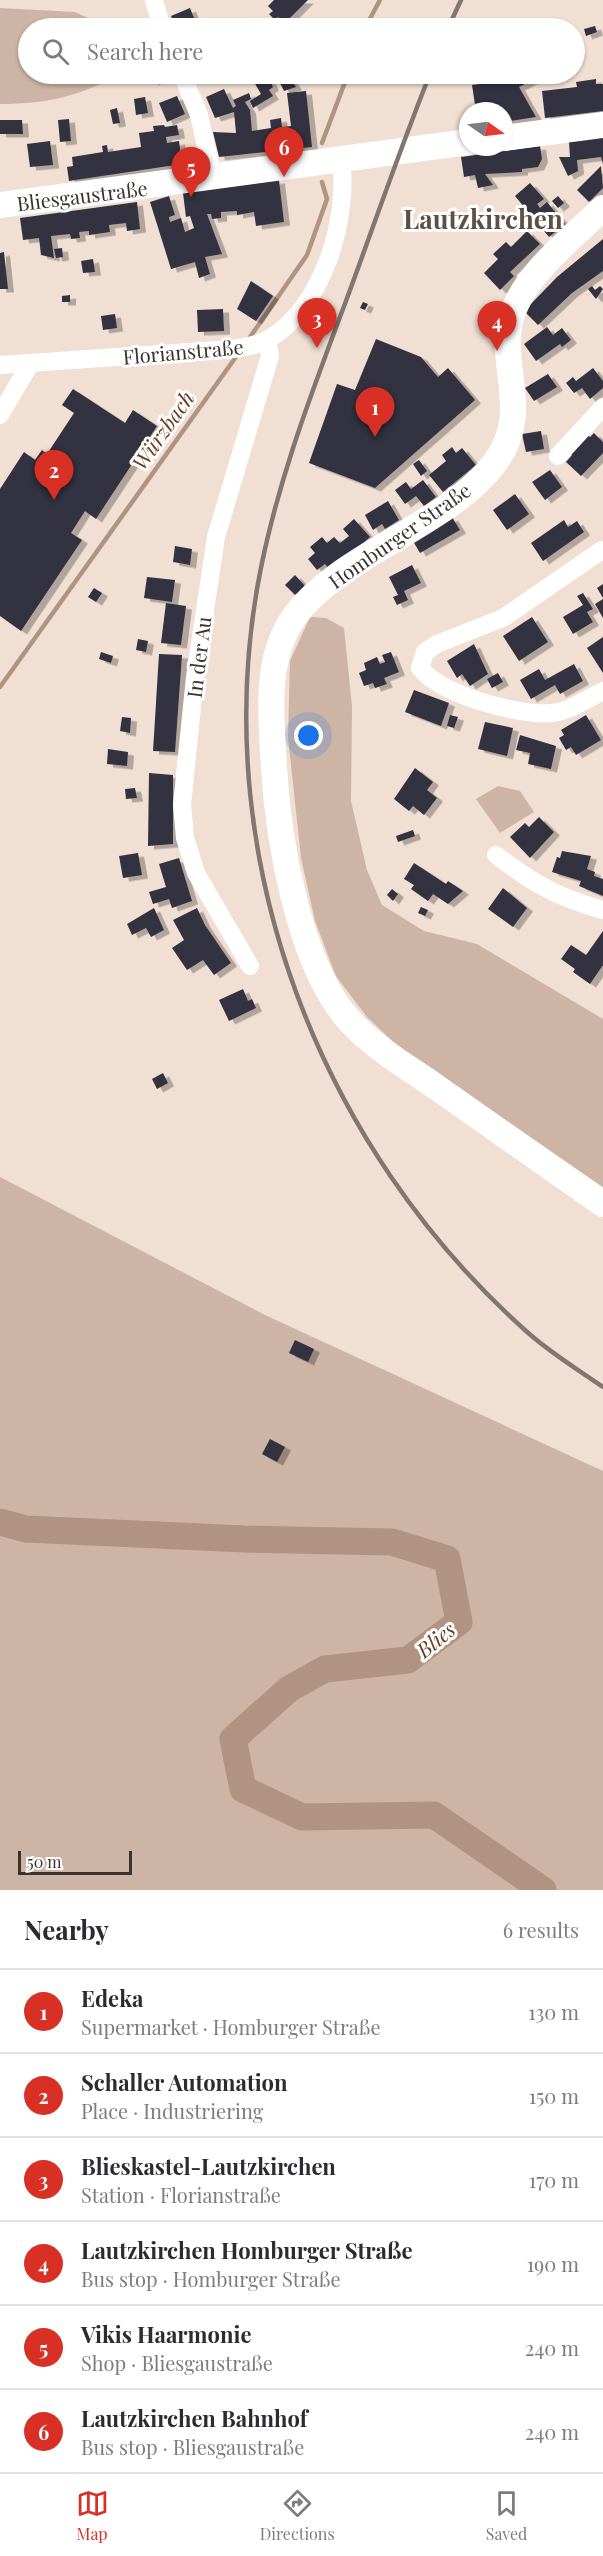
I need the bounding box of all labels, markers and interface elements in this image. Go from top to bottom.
search box [18,18,585,84]
icon: search [39,35,72,68]
text: Search here [87,36,203,66]
north arrow [459,102,513,156]
pin: 6 [264,128,304,177]
pin: 5 [172,148,210,197]
street label: Bliesgaustraße [15,174,149,216]
district label: Lautzkirchen [403,201,563,236]
pin: 3 [298,298,336,348]
pin: 4 [478,302,516,351]
street label: Florianstraße [122,332,244,370]
water label: Würzbach [125,385,199,475]
pin: 1 [356,388,394,437]
pin: 2 [34,450,74,500]
street label: Homburger Straße [323,476,475,594]
street label: In der Au [180,614,216,699]
your location [294,721,323,750]
water label: Blies [409,1615,460,1664]
scale bar [18,1848,132,1876]
text: 50 m [27,1851,61,1872]
text: Nearby [24,1912,109,1947]
text: 6 results [503,1916,579,1943]
text: Edeka [81,1983,143,2013]
text: 1 [40,1998,47,2025]
text: 130 m [528,1998,579,2025]
text: Supermarket · Homburger Straße [81,2013,381,2040]
text: Schaller Automation [81,2067,288,2097]
text: 2 [38,2082,49,2109]
text: 150 m [529,2082,579,2109]
text: Place · Industriering [81,2097,263,2124]
text: Blieskastel-Lautzkirchen [81,2151,336,2181]
text: 3 [39,2166,48,2193]
text: 170 m [529,2166,579,2193]
text: Station · Florianstraße [81,2181,281,2208]
text: Lautzkirchen Homburger Straße [81,2235,413,2265]
text: 4 [38,2250,49,2277]
text: 190 m [527,2250,579,2277]
text: Bus stop · Homburger Straße [81,2265,341,2292]
text: Vikis Haarmonie [81,2319,251,2349]
text: 5 [39,2334,48,2361]
text: 240 m [525,2334,579,2361]
text: Shop · Bliesgaustraße [81,2349,273,2376]
text: Lautzkirchen Bahnhof [81,2403,308,2433]
text: 6 [38,2418,49,2445]
text: 240 m [525,2418,579,2445]
text: Bus stop · Bliesgaustraße [81,2433,304,2460]
tab: Map [76,2487,109,2544]
tab: Directions [260,2487,335,2544]
tab: Saved [486,2487,527,2544]

